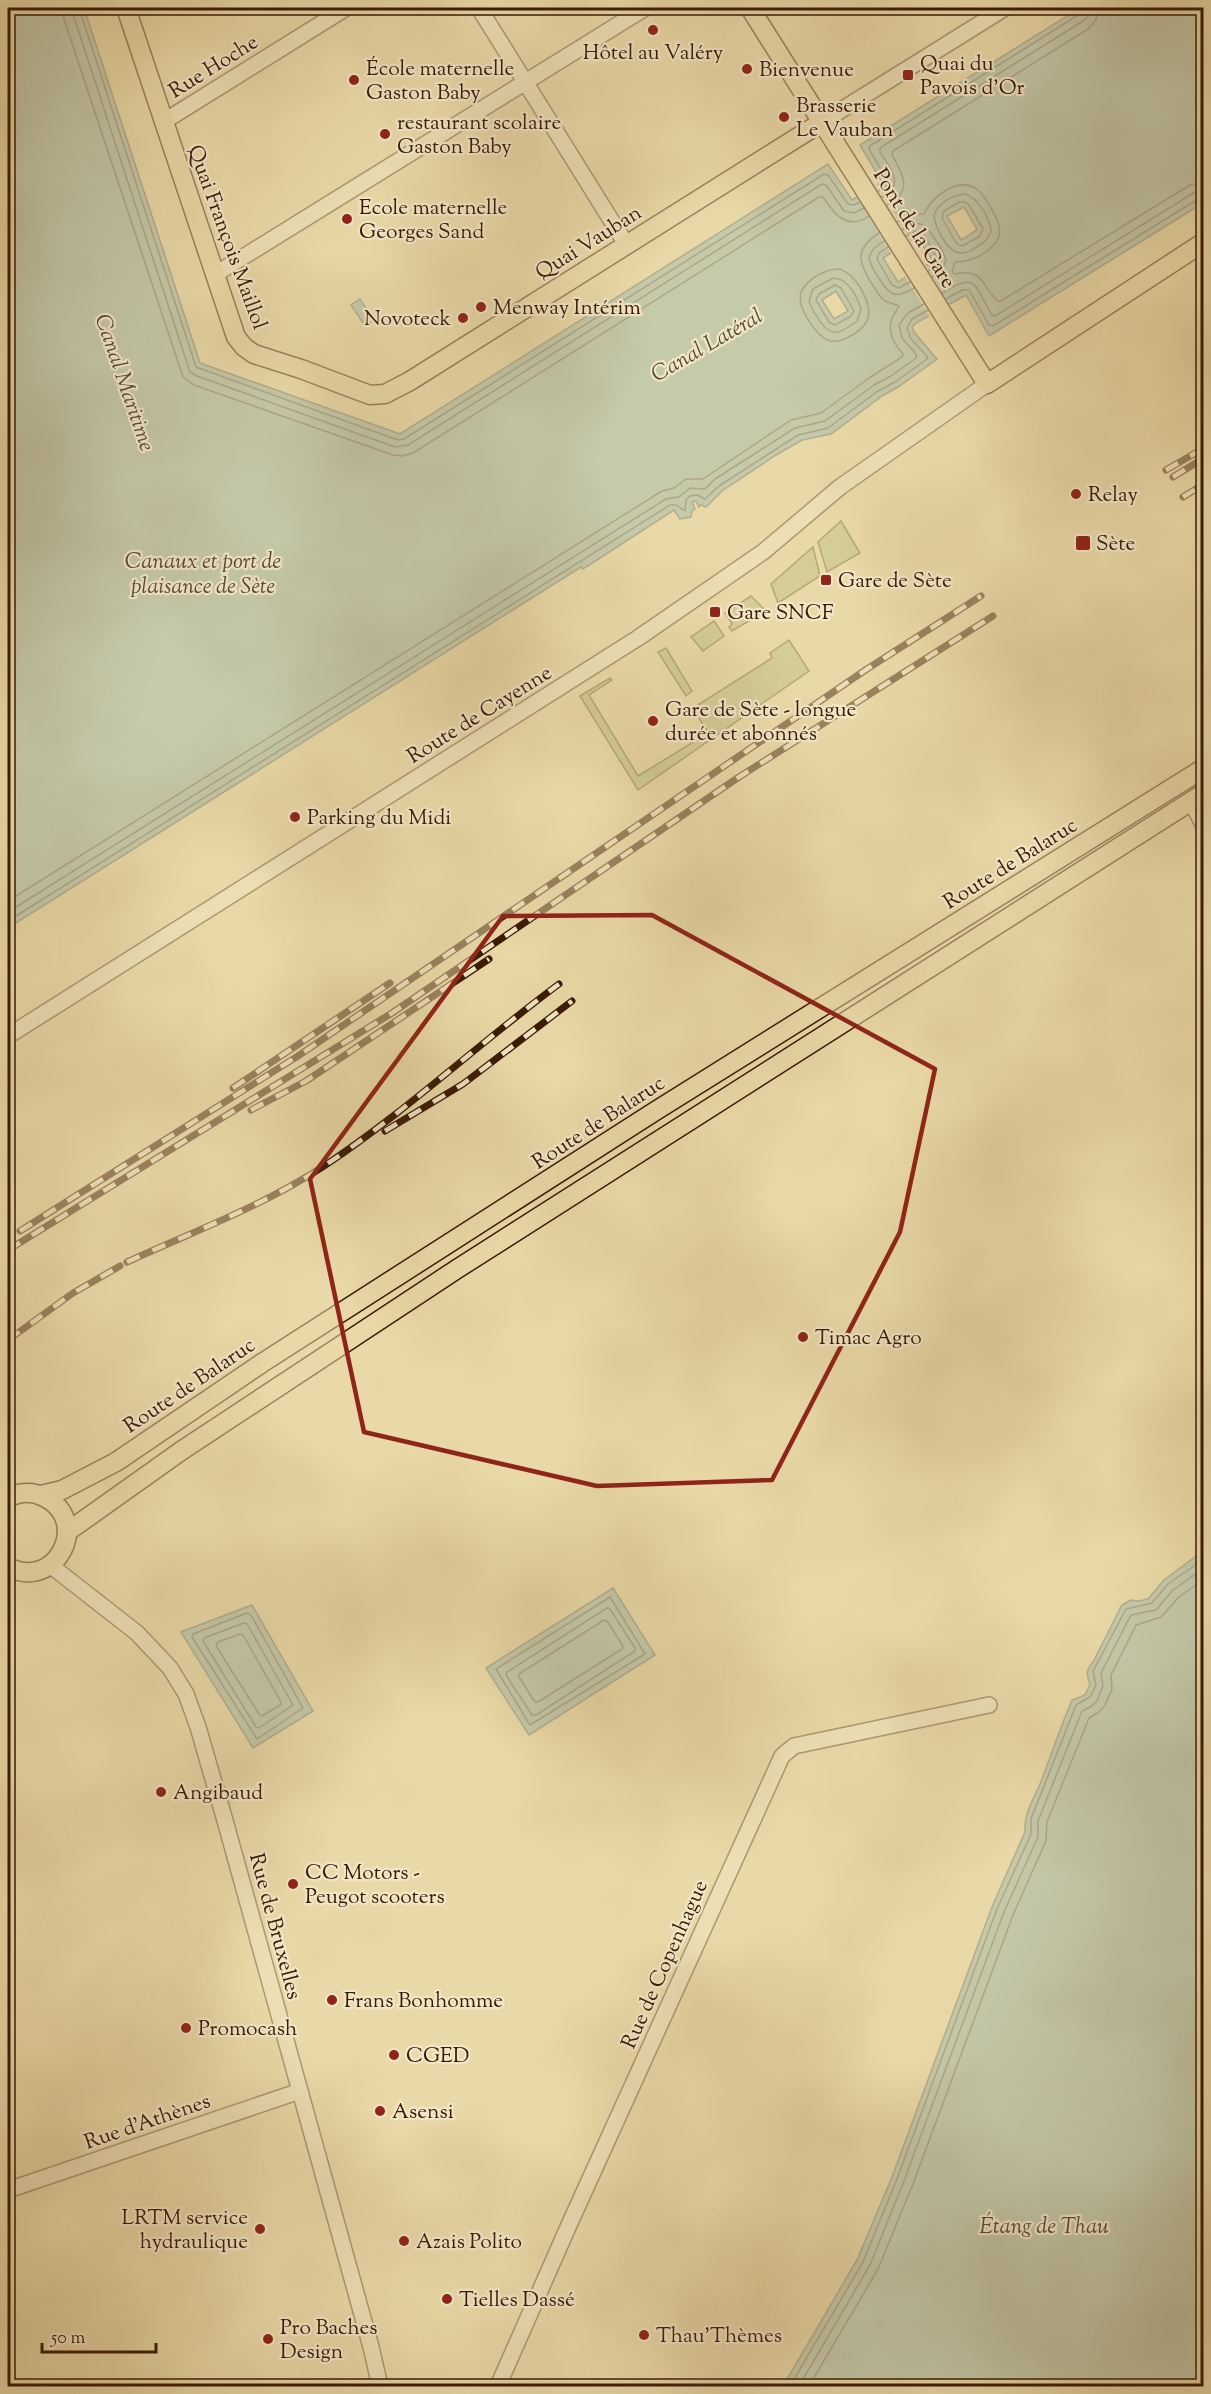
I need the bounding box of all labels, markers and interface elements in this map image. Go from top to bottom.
marker: Hôtel au Valéry [646,23,660,37]
street label: Rue Hoche [164,28,265,107]
place label: Hôtel au Valéry [583,39,724,69]
place label: Quai du Pavois d'Or [920,50,1025,104]
place label: École maternelle Gaston Baby [366,55,514,109]
place label: Bienvenue [759,56,854,86]
marker: Bienvenue [740,62,754,76]
marker: Quai du Pavois d'Or [901,68,915,82]
marker: École maternelle Gaston Baby [347,73,361,87]
place label: Brasserie Le Vauban [796,92,893,146]
place label: restaurant scolaire Gaston Baby [397,109,561,163]
marker: Brasserie Le Vauban [777,110,791,124]
marker: restaurant scolaire Gaston Baby [378,127,392,141]
street label: Quai François Maillol [179,141,273,334]
street label: Pont de la Gare [864,163,962,295]
place label: Ecole maternelle Georges Sand [359,194,507,248]
street label: Quai Vauban [530,199,648,288]
marker: Ecole maternelle Georges Sand [340,212,354,226]
place label: Menway Intérim [493,294,641,324]
marker: Menway Intérim [474,300,488,314]
water label: Canal Latéral [646,302,770,392]
place label: Novoteck [364,305,452,335]
water label: Canal Maritime [85,310,162,456]
marker: Novoteck [456,311,470,325]
place label: Relay [1088,481,1138,511]
marker: Relay [1069,487,1083,501]
place label: Sète [1096,530,1135,560]
marker: Sète [1074,534,1092,552]
water label: Canaux et port de plaisance de Sète [125,547,281,604]
place label: Gare de Sète [838,567,952,597]
marker: Gare de Sète [819,573,833,587]
place label: Gare SNCF [727,599,834,629]
marker: Gare SNCF [708,605,722,619]
street label: Route de Cayenne [402,659,558,772]
place label: Gare de Sète - longue durée et abonnés [665,696,856,750]
marker: Gare de Sète - longue durée et abonnés [646,714,660,728]
place label: Parking du Midi [307,804,451,834]
marker: Parking du Midi [288,810,302,824]
street label: Route de Balaruc [938,811,1084,918]
street label: Route de Balaruc [527,1069,671,1178]
place label: Timac Agro [815,1324,922,1354]
marker: Timac Agro [796,1330,810,1344]
street label: Route de Balaruc [118,1331,262,1442]
place label: Angibaud [173,1779,263,1809]
marker: Angibaud [154,1785,168,1799]
street label: Rue de Bruxelles [240,1850,308,2003]
place label: CC Motors - Peugot scooters [305,1859,445,1913]
street label: Rue de Copenhague [615,1876,717,2054]
marker: CC Motors - Peugot scooters [286,1877,300,1891]
place label: Frans Bonhomme [344,1987,503,2017]
marker: Frans Bonhomme [325,1993,339,2007]
place label: Promocash [198,2015,297,2045]
marker: Promocash [179,2021,193,2035]
place label: CGED [406,2042,469,2072]
marker: CGED [387,2048,401,2062]
street label: Rue d'Athènes [80,2087,215,2159]
place label: Asensi [392,2098,454,2128]
marker: Asensi [373,2104,387,2118]
place label: LRTM service hydraulique [122,2204,248,2258]
water label: Étang de Thau [979,2211,1109,2244]
marker: LRTM service hydraulique [253,2222,267,2236]
place label: Azais Polito [416,2228,522,2258]
marker: Azais Polito [397,2234,411,2248]
place label: Tielles Dassé [459,2286,575,2316]
marker: Tielles Dassé [440,2292,454,2306]
place label: Pro Baches Design [280,2314,378,2368]
scale bar [42,2316,156,2354]
place label: Thau'Thèmes [656,2322,782,2352]
text: 50 m [50,2326,86,2352]
marker: Thau'Thèmes [637,2328,651,2342]
marker: Pro Baches Design [261,2332,275,2346]

